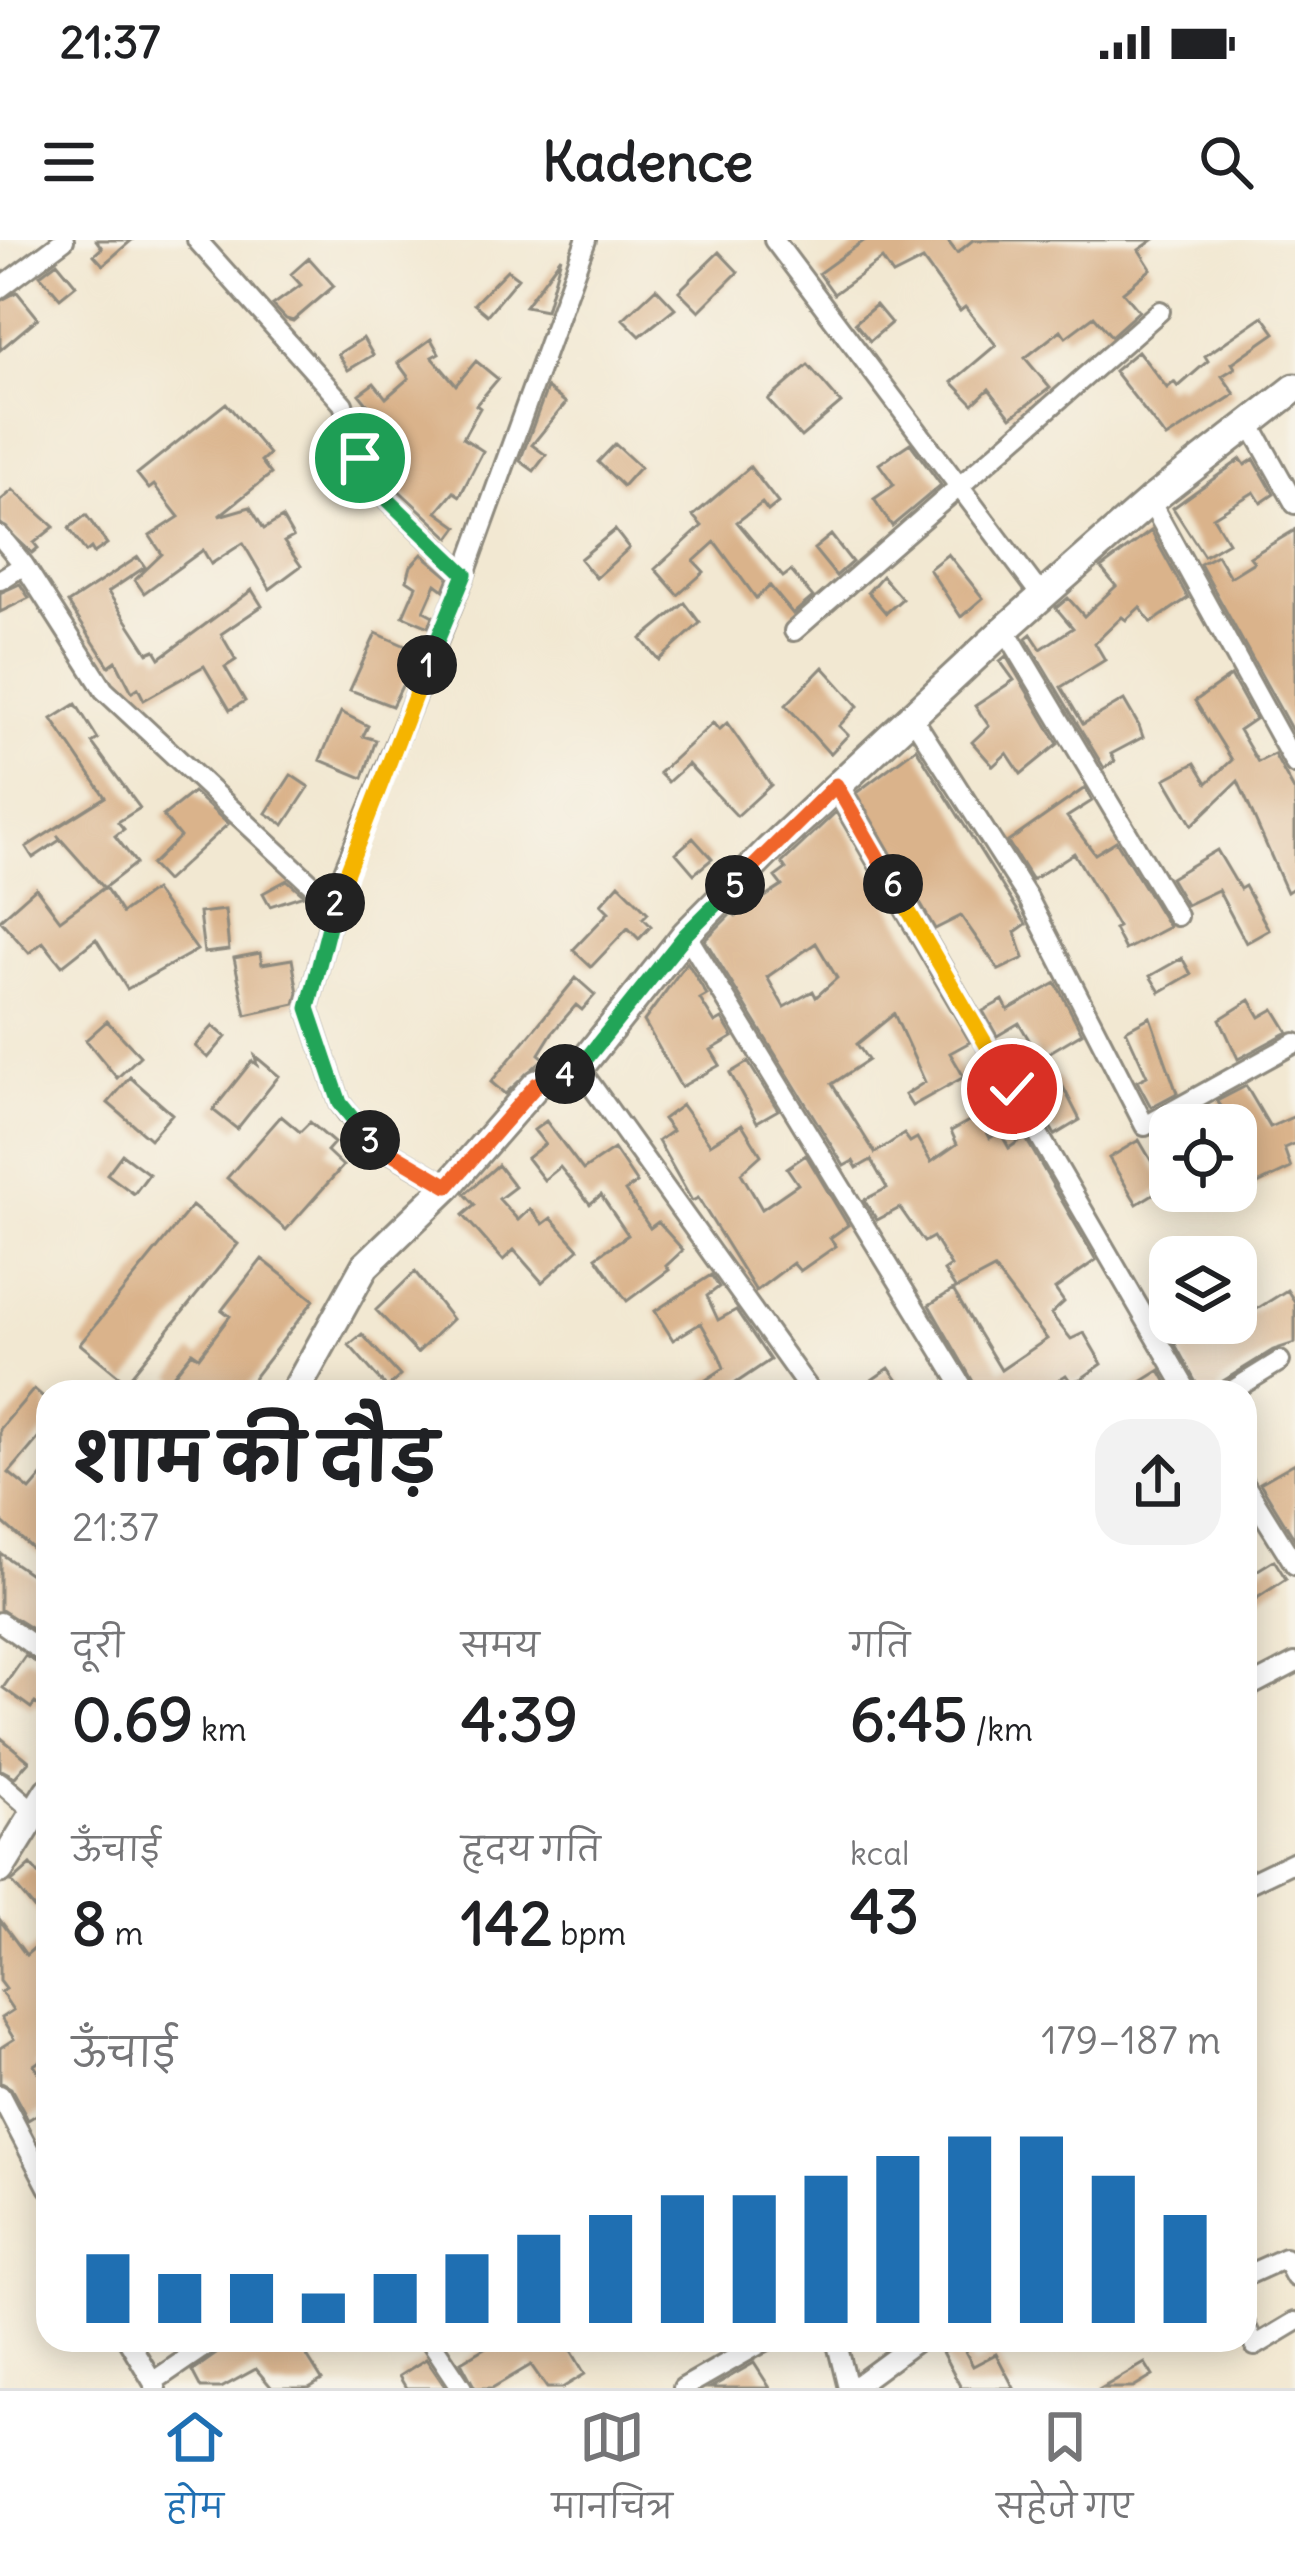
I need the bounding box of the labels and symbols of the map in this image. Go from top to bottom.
pin [309,407,411,509]
pin: 1 [397,635,457,695]
pin: 6 [863,854,923,914]
pin: 5 [705,855,765,915]
pin: 2 [305,873,365,933]
pin [961,1038,1063,1140]
pin: 4 [535,1044,595,1104]
pin: 3 [340,1110,400,1170]

